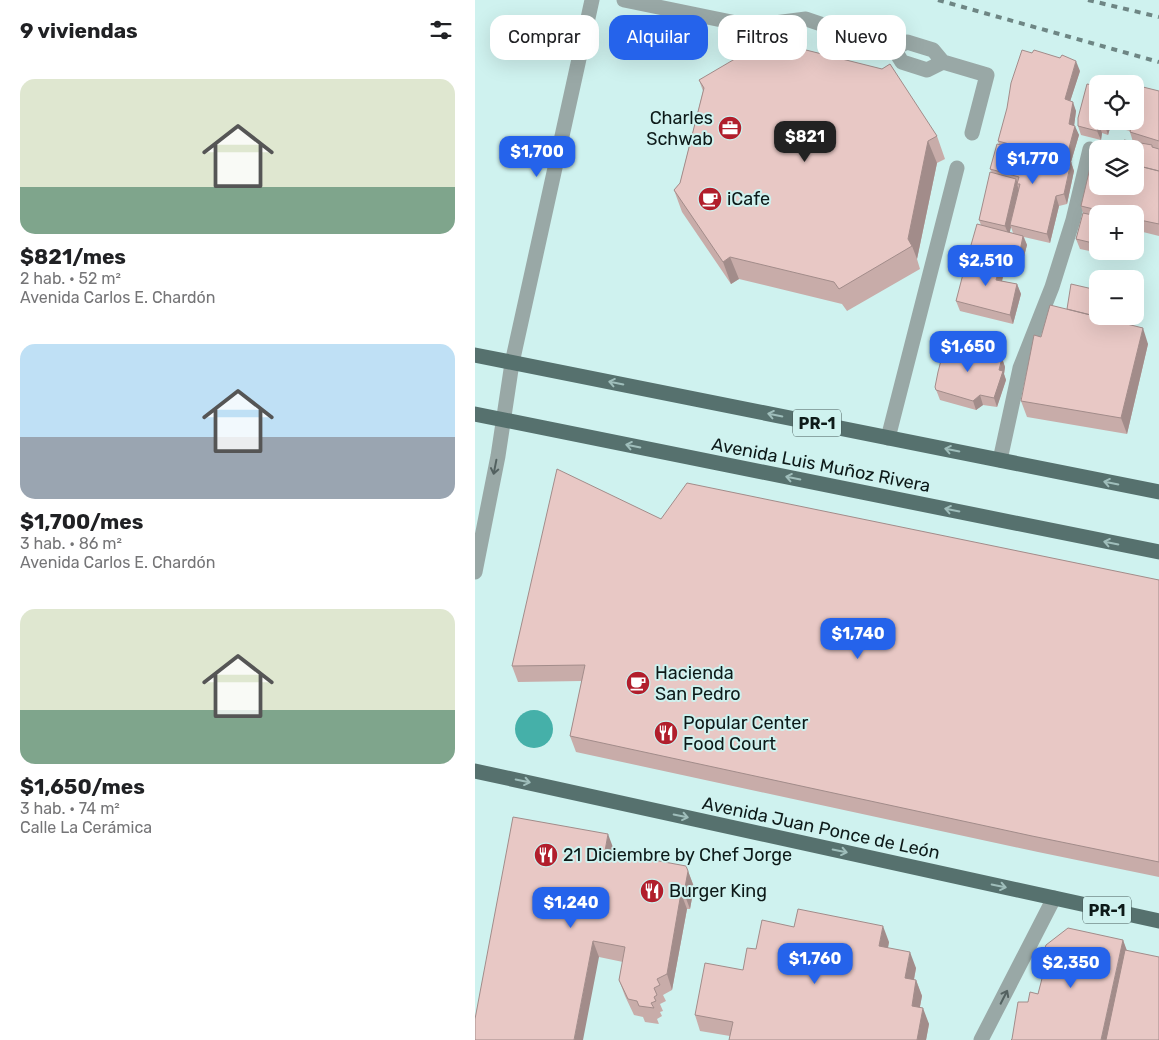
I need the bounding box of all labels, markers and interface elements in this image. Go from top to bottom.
chip: Comprar [490,15,599,60]
chip: Alquilar [609,15,708,60]
chip: Filtros [718,15,807,60]
chip: Nuevo [817,15,906,60]
icon: filters [427,16,455,44]
text: 9 viviendas [20,18,138,43]
map controls [1089,75,1144,325]
button: locate [1089,75,1144,130]
place label: Charles Schwab [646,107,713,150]
icon: home [193,111,283,201]
office icon: Charles Schwab [717,115,743,141]
pin: $821 [775,120,835,163]
text: $821 [785,127,825,146]
pin: $1,700 [496,136,578,178]
button: layers [1089,140,1144,195]
text: $1,700 [510,142,564,161]
pin: $1,770 [992,142,1074,185]
text: $1,770 [1007,149,1059,168]
cafe icon: iCafe [697,186,723,212]
place label: iCafe [727,188,770,210]
button: + [1089,205,1144,260]
text: $821/mes [20,244,126,269]
pin: $2,510 [945,244,1027,287]
text: $2,510 [959,251,1013,270]
text: 2 hab. · 52 m² [20,269,121,288]
button: − [1089,270,1144,325]
text: Avenida Carlos E. Chardón [20,288,216,307]
pin: $1,650 [927,330,1009,373]
text: $1,650 [941,337,995,356]
icon: home [193,376,283,466]
one-way arrow [609,378,625,388]
road number: PR-1 [793,409,841,436]
one-way arrow [768,410,784,419]
street label: Avenida Luis Muñoz Rivera [710,433,932,497]
one-way arrow [626,440,642,450]
one-way arrow [944,445,960,455]
one-way arrow [490,459,500,475]
one-way arrow [785,473,801,482]
one-way arrow [1104,477,1120,487]
one-way arrow [944,505,960,515]
text: $1,700/mes [20,509,143,534]
text: 3 hab. · 86 m² [20,534,122,553]
one-way arrow [1104,538,1120,547]
text: Avenida Carlos E. Chardón [20,553,216,572]
pin: $1,740 [817,618,899,660]
text: $1,740 [831,624,885,643]
icon: home [193,641,283,731]
place label: Hacienda San Pedro [655,662,741,705]
cafe icon: Hacienda San Pedro [625,670,651,696]
place label: Popular Center Food Court [683,712,808,755]
restaurant icon: Popular Center Food Court [653,720,679,746]
text: $1,650/mes [20,774,145,799]
one-way arrow [514,777,530,787]
street label: Avenida Juan Ponce de León [700,792,942,864]
text: 3 hab. · 74 m² [20,799,120,818]
one-way arrow [673,812,689,821]
text: Calle La Cerámica [20,818,152,837]
restaurant icon: 21 Diciembre by Chef Jorge [533,842,559,868]
place label: 21 Diciembre by Chef Jorge [563,844,792,866]
one-way arrow [832,847,848,856]
restaurant icon: Burger King [639,878,665,904]
place label: Burger King [669,880,767,902]
one-way arrow [990,882,1006,891]
pin: $1,240 [530,886,612,929]
text: $1,240 [543,893,599,912]
road number: PR-1 [1083,896,1131,924]
pin: $1,760 [774,942,856,985]
pin: $2,350 [1030,946,1112,989]
text: $1,760 [789,949,841,968]
text: $2,350 [1042,953,1100,972]
one-way arrow [999,989,1009,1004]

